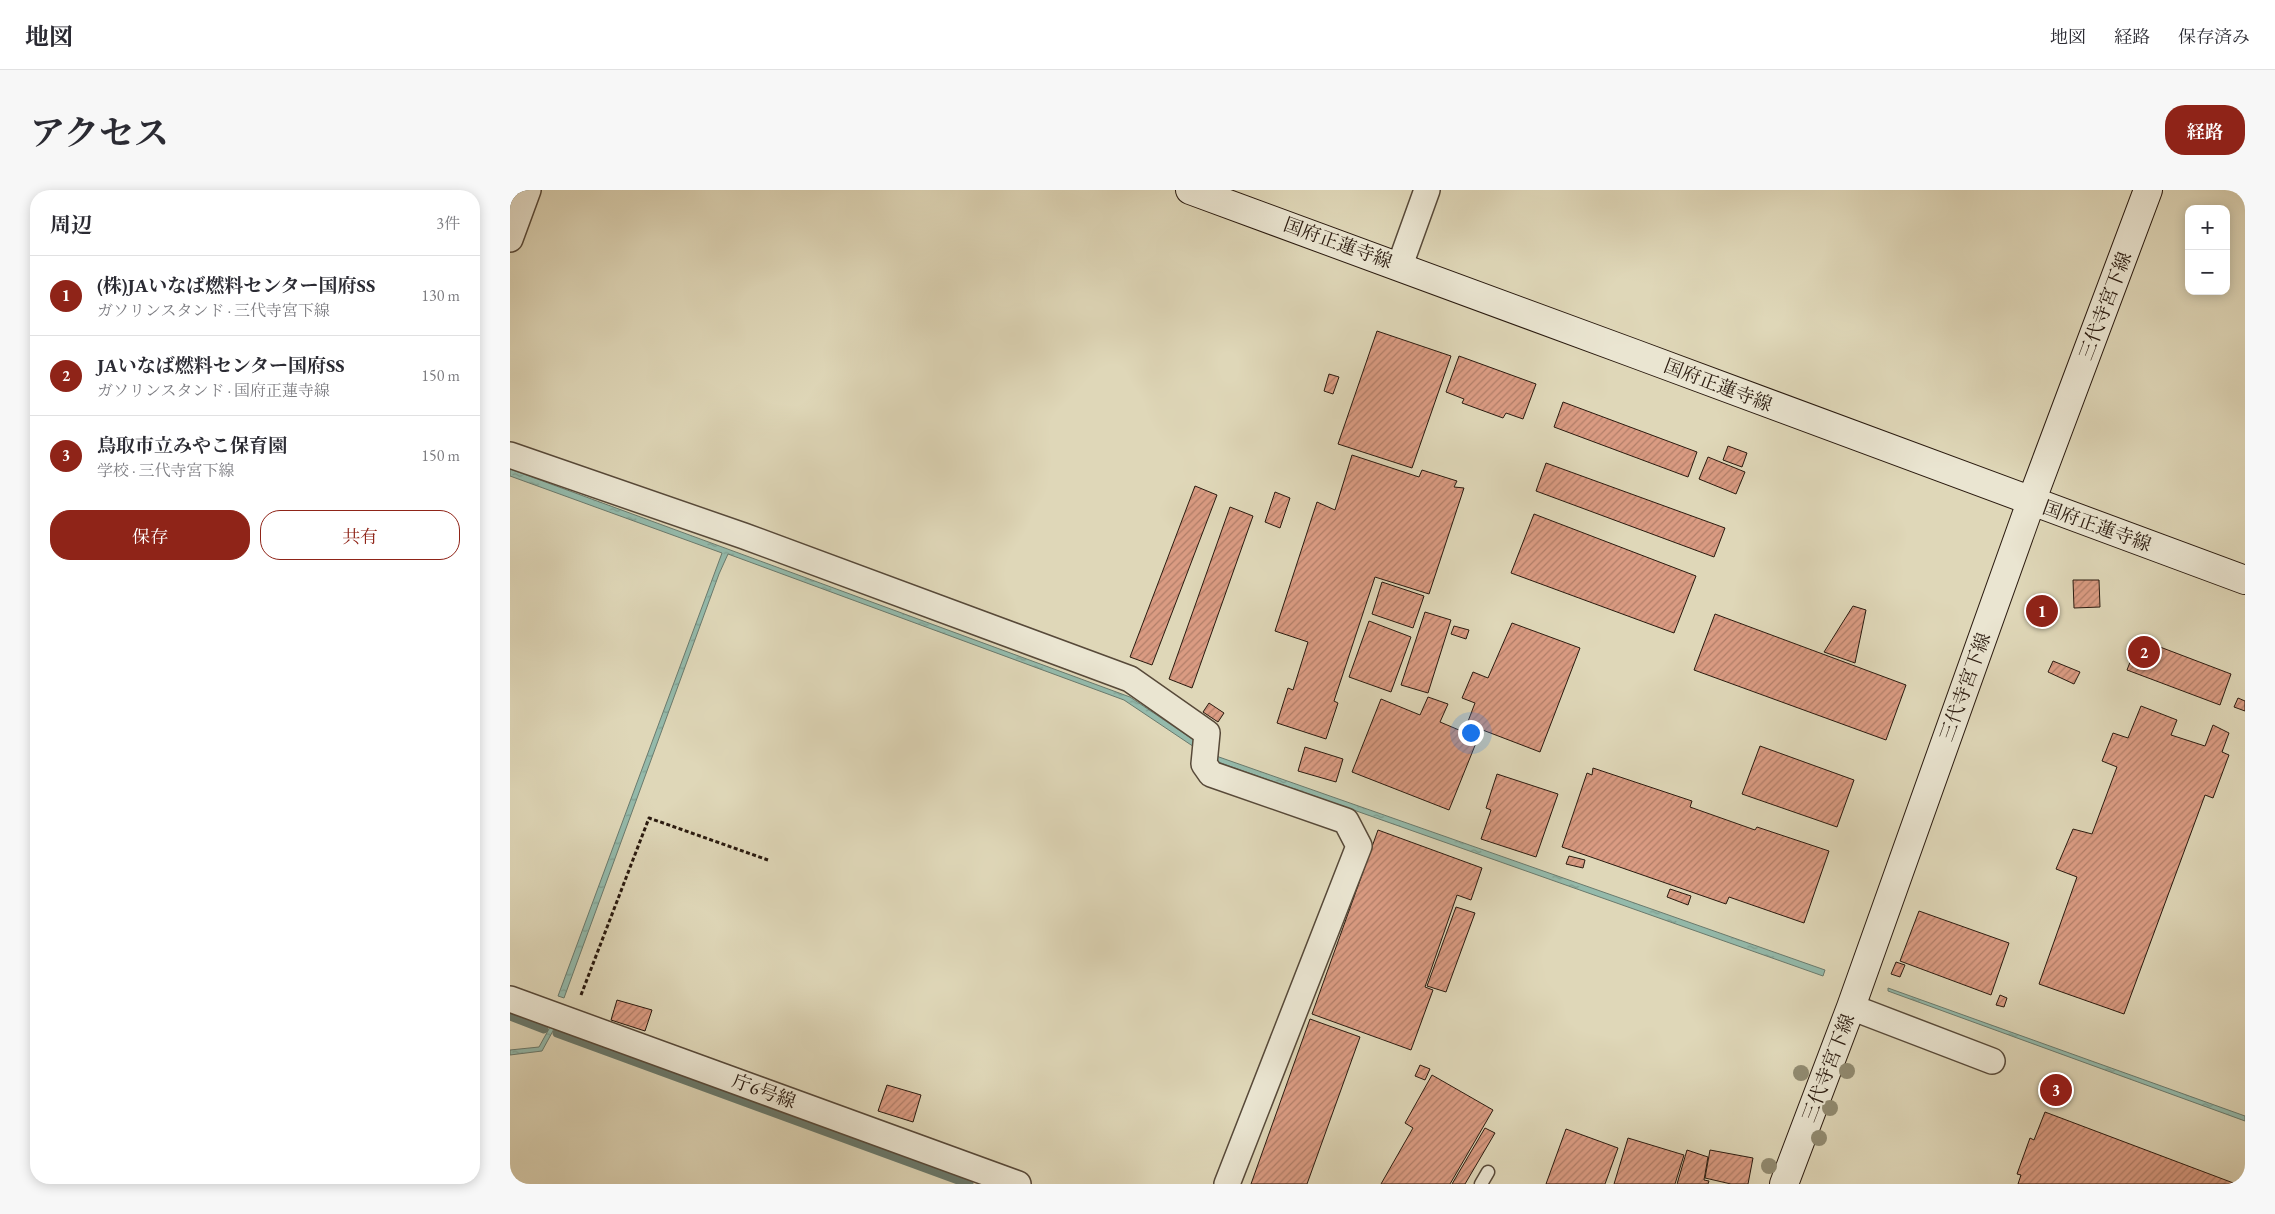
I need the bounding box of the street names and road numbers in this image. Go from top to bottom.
street label: 国府正蓮寺線 [1280,212,1396,274]
street label: 三代寺宮下線 [2073,248,2137,364]
street label: 国府正蓮寺線 [1660,353,1776,417]
street label: 国府正蓮寺線 [2039,495,2155,557]
street label: 三代寺宮下線 [1934,629,1996,745]
street label: 三代寺宮下線 [1796,1010,1860,1126]
street label: 庁6号線 [729,1068,799,1114]

